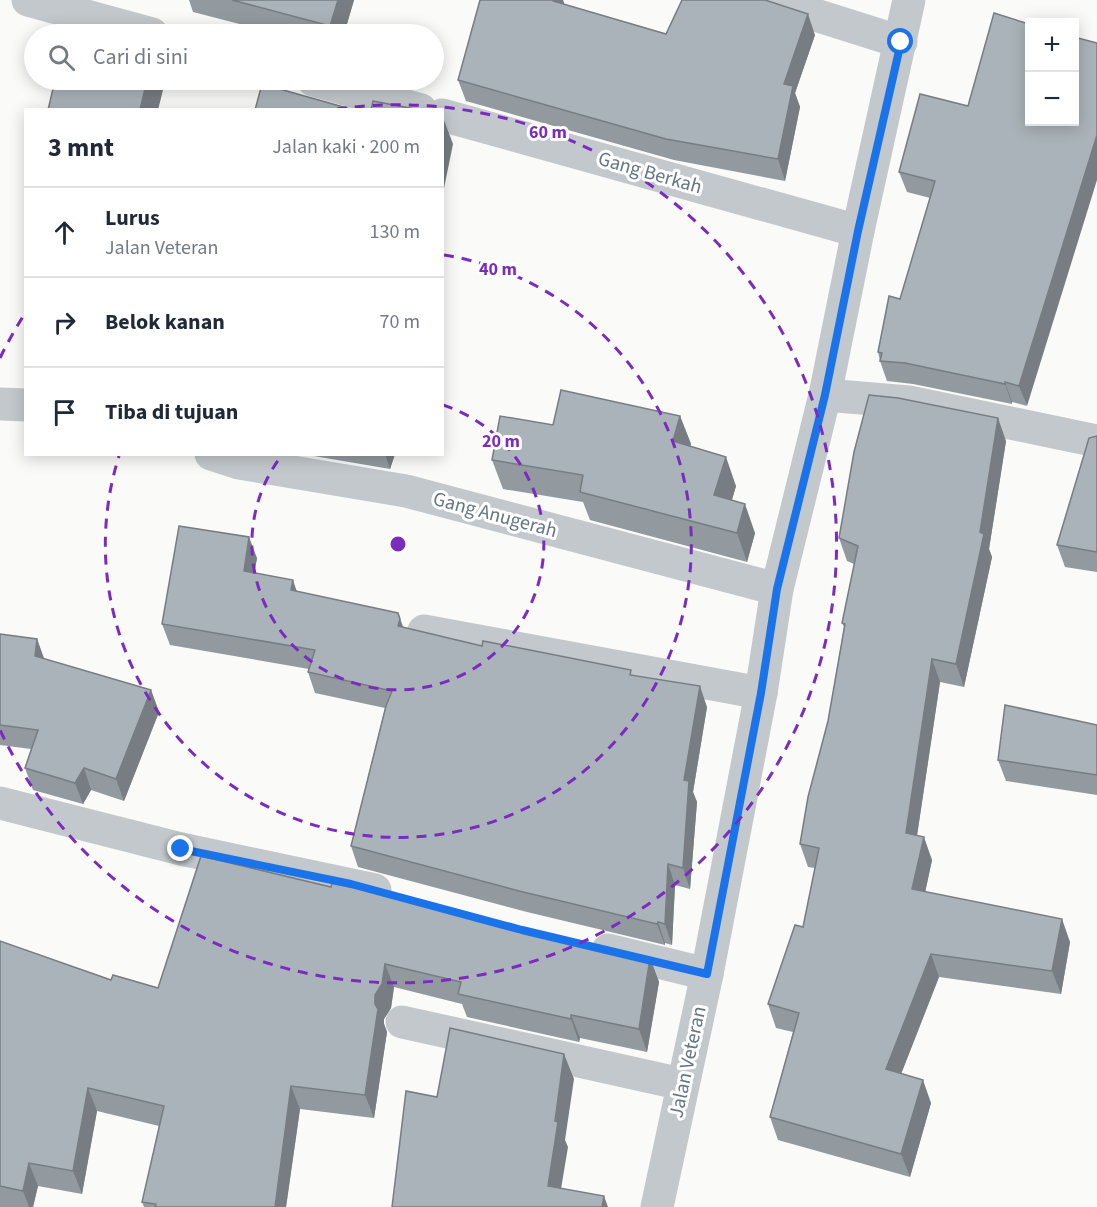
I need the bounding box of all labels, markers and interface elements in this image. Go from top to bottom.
map controls [1025,18,1079,126]
button: + [1025,18,1079,72]
search box [24,24,444,90]
route start [887,28,913,54]
icon: search [45,41,78,74]
text: Cari di sini [93,41,188,73]
button: − [1025,72,1079,126]
text: 60 m [529,120,567,145]
text: 3 mnt [48,129,114,166]
text: Jalan kaki · 200 m [272,133,420,161]
street label: Gang Berkah [595,145,705,201]
text: Lurus [105,202,160,234]
icon: ahead [48,216,81,249]
text: 130 m [370,218,420,246]
text: Jalan Veteran [105,234,218,262]
text: 40 m [479,257,517,282]
icon: right [48,306,81,339]
text: Belok kanan [105,306,225,338]
text: 70 m [380,308,420,336]
icon: arrive [48,396,81,429]
text: Tiba di tujuan [105,396,238,428]
text: 20 m [482,429,520,454]
street label: Gang Anugerah [430,485,560,545]
centre of rings [388,534,408,554]
route end [167,835,193,861]
street label: Jalan Veteran [663,1004,713,1120]

